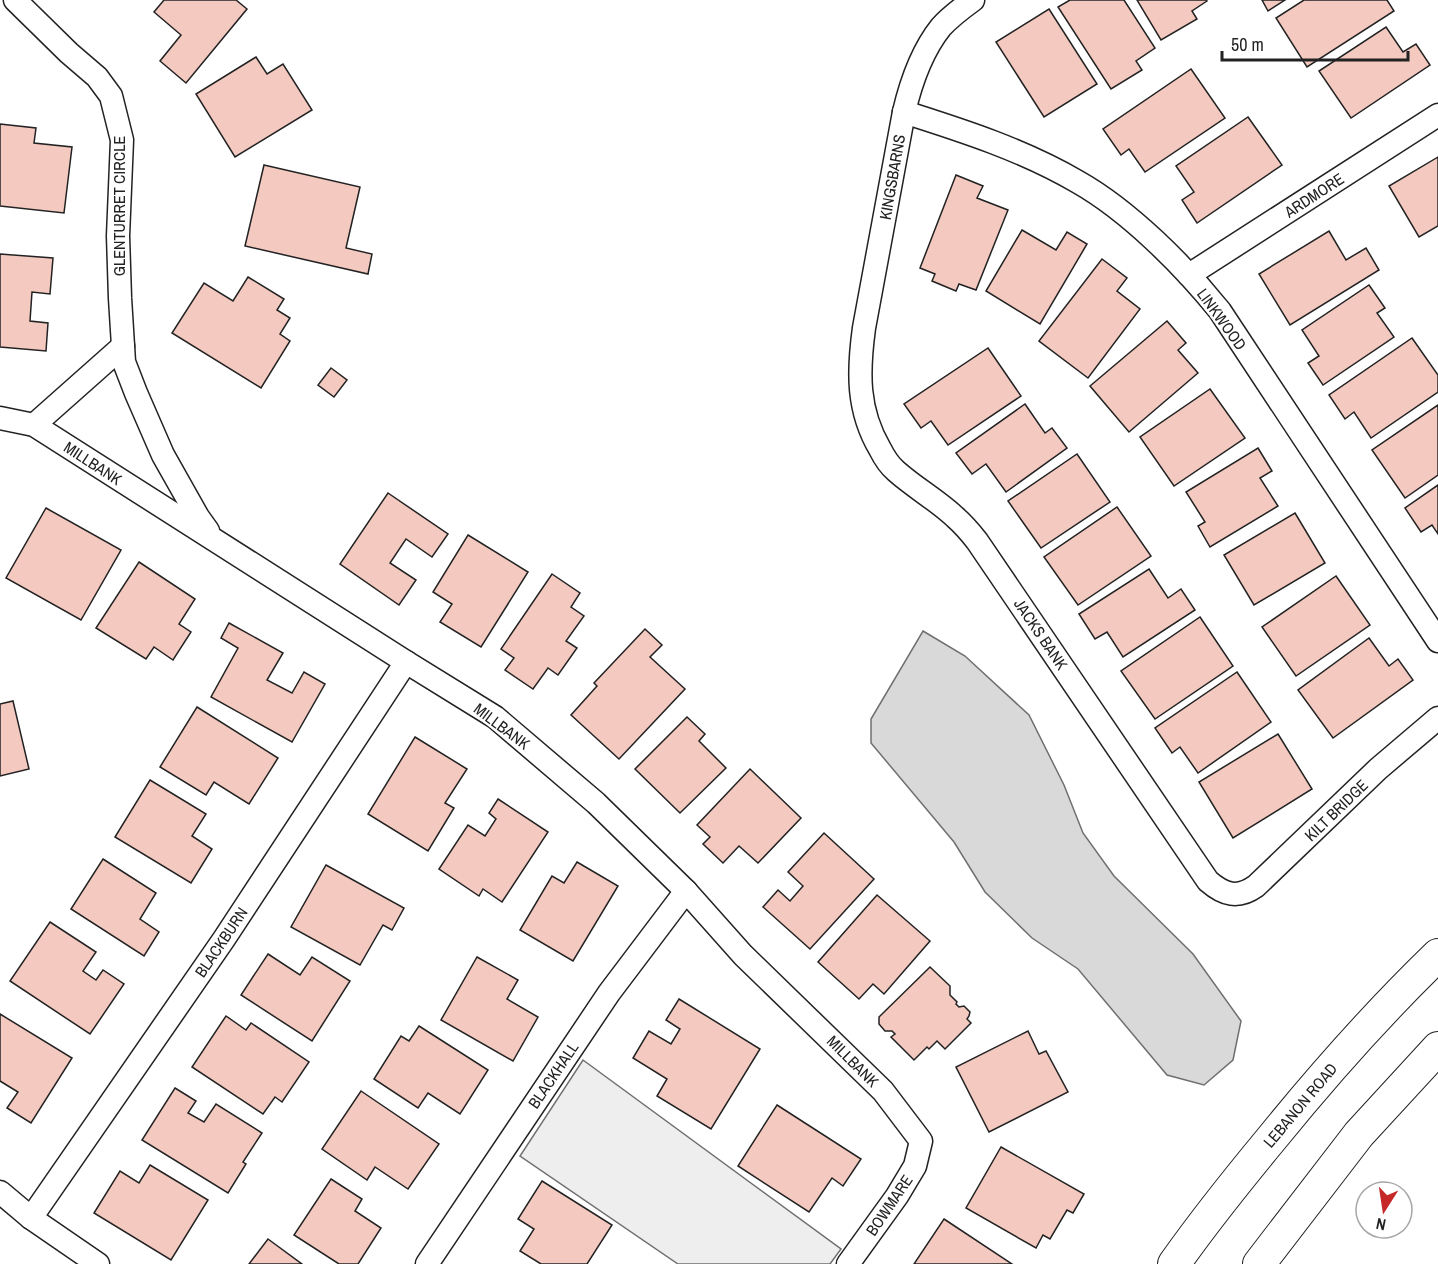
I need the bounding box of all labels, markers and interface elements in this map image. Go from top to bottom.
scale bar [1222,24,1408,62]
text: 50 m [1231,32,1264,57]
street label: KINGSBARNS [874,132,910,221]
street label: GLENTURRET CIRCLE [108,136,130,276]
street label: ARDMORE [1279,168,1348,223]
street label: LINKWOOD [1192,284,1252,354]
street label: MILLBANK [60,436,126,490]
street label: JACKS BANK [1009,594,1073,674]
street label: MILLBANK [469,698,535,754]
street label: KILT BRIDGE [1299,774,1373,846]
street label: BLACKBURN [189,903,253,981]
street label: MILLBANK [822,1030,884,1092]
street label: BLACKHALL [523,1037,584,1113]
street label: LEBANON ROAD [1258,1058,1342,1152]
street label: BOWMARE [861,1170,917,1240]
north arrow [1354,1180,1414,1240]
text: N [1374,1213,1388,1236]

